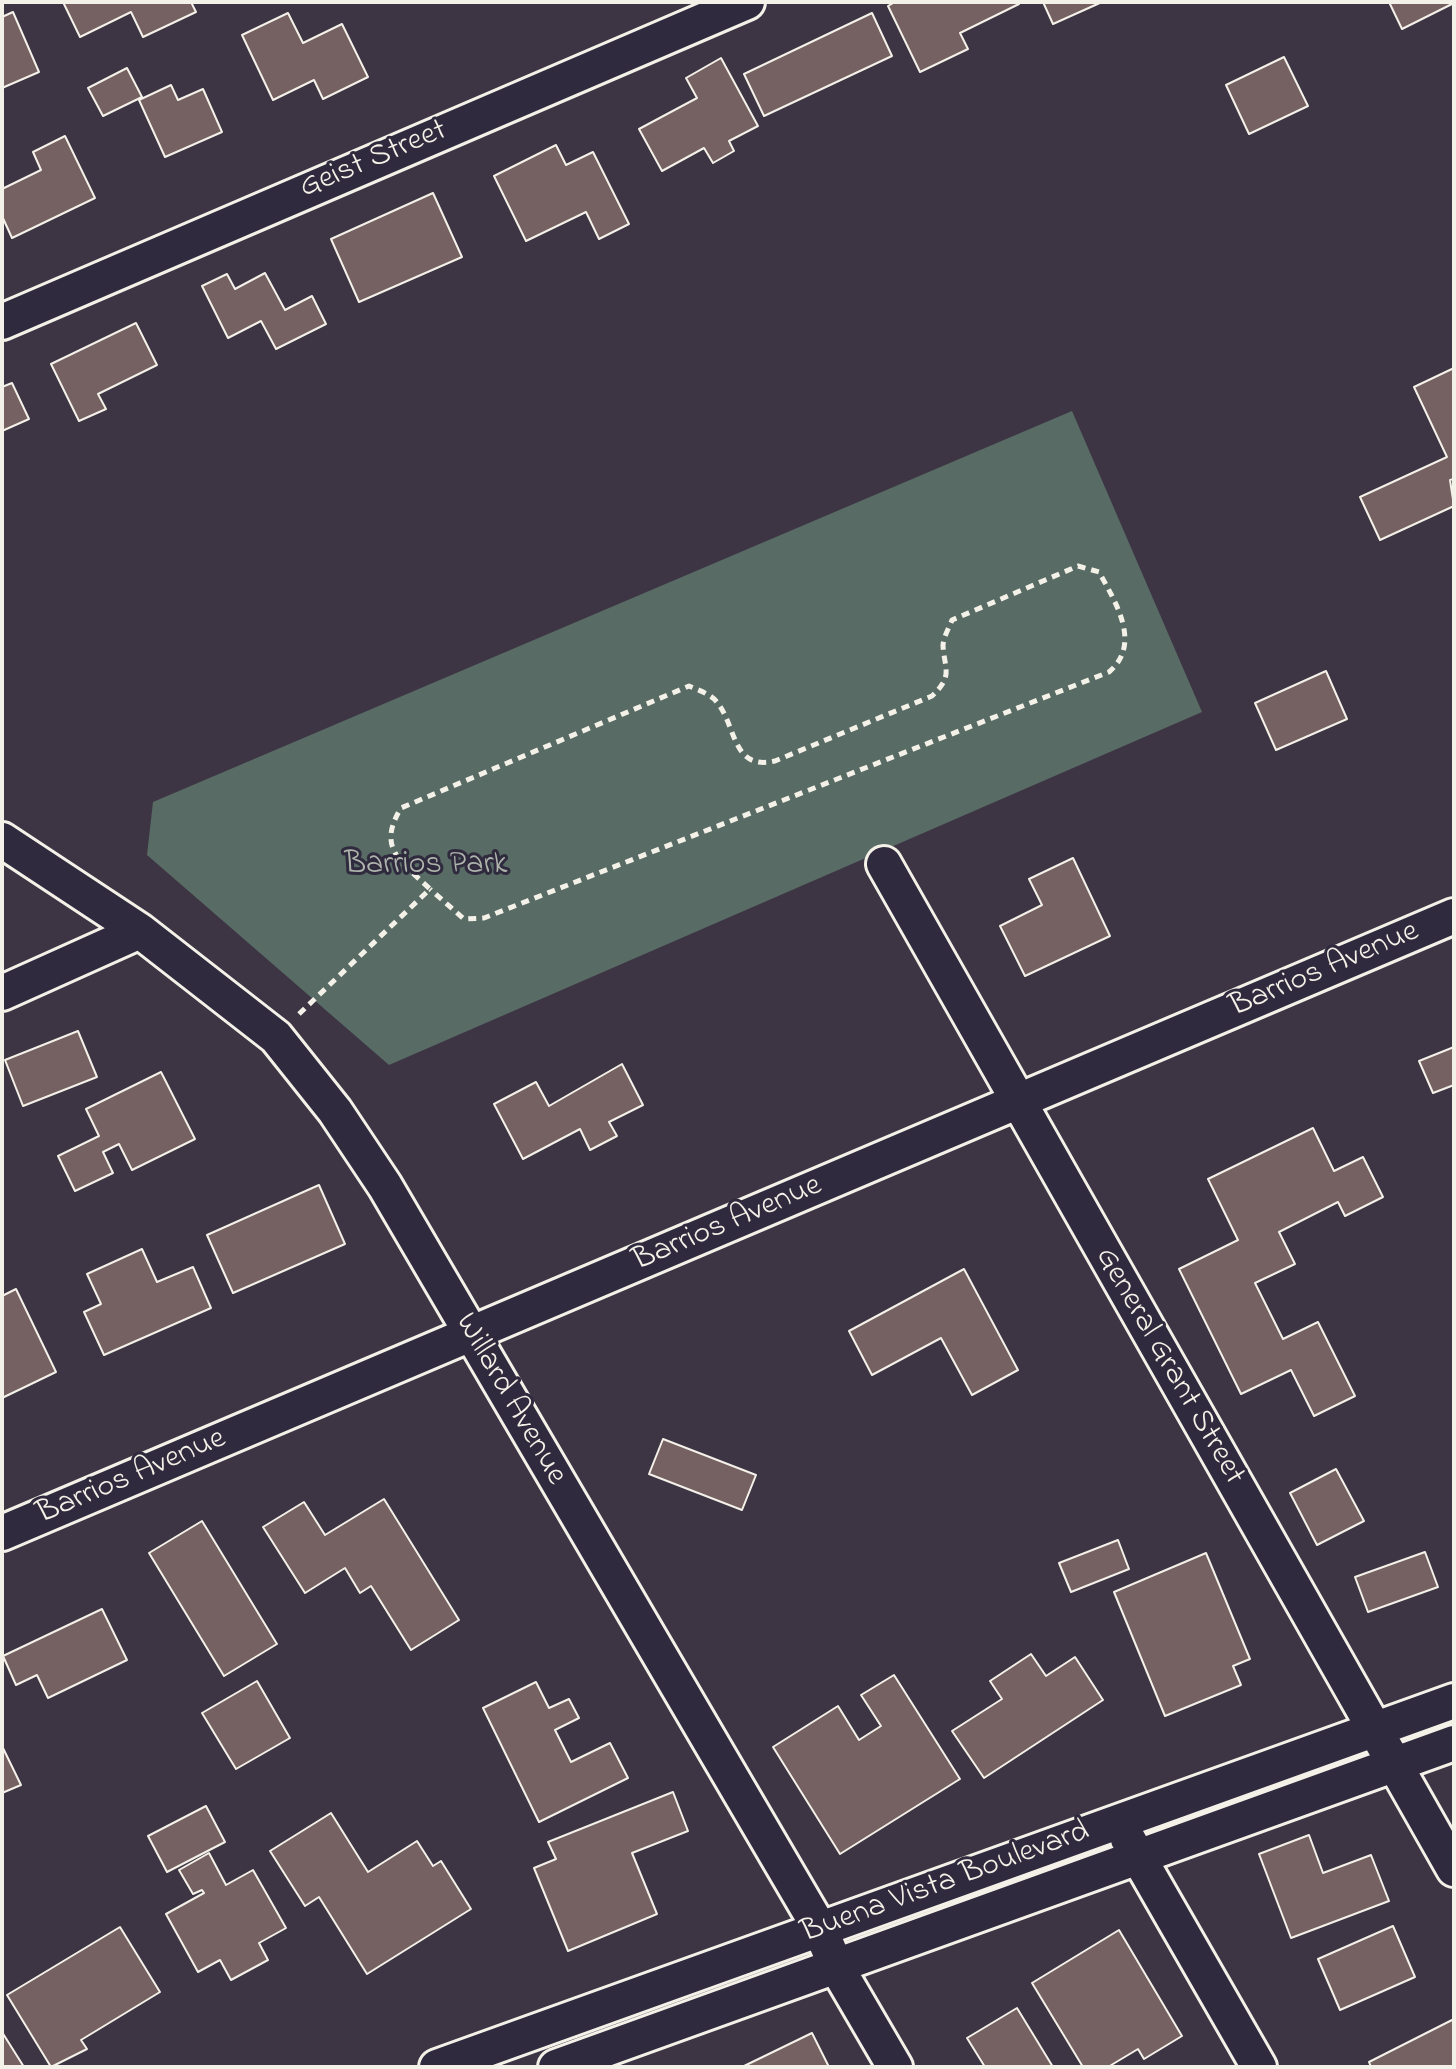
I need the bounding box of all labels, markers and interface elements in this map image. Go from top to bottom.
street label: Geist Street [295,113,453,209]
park label: Barrios Park [344,848,508,886]
street label: Barrios Avenue [1225,914,1425,1028]
street label: Barrios Avenue [628,1168,828,1282]
street label: General Grant Street [1084,1242,1252,1492]
street label: Willard Avenue [444,1307,574,1493]
street label: Barrios Avenue [32,1421,232,1535]
street label: Buena Vista Boulevard [797,1814,1095,1954]

